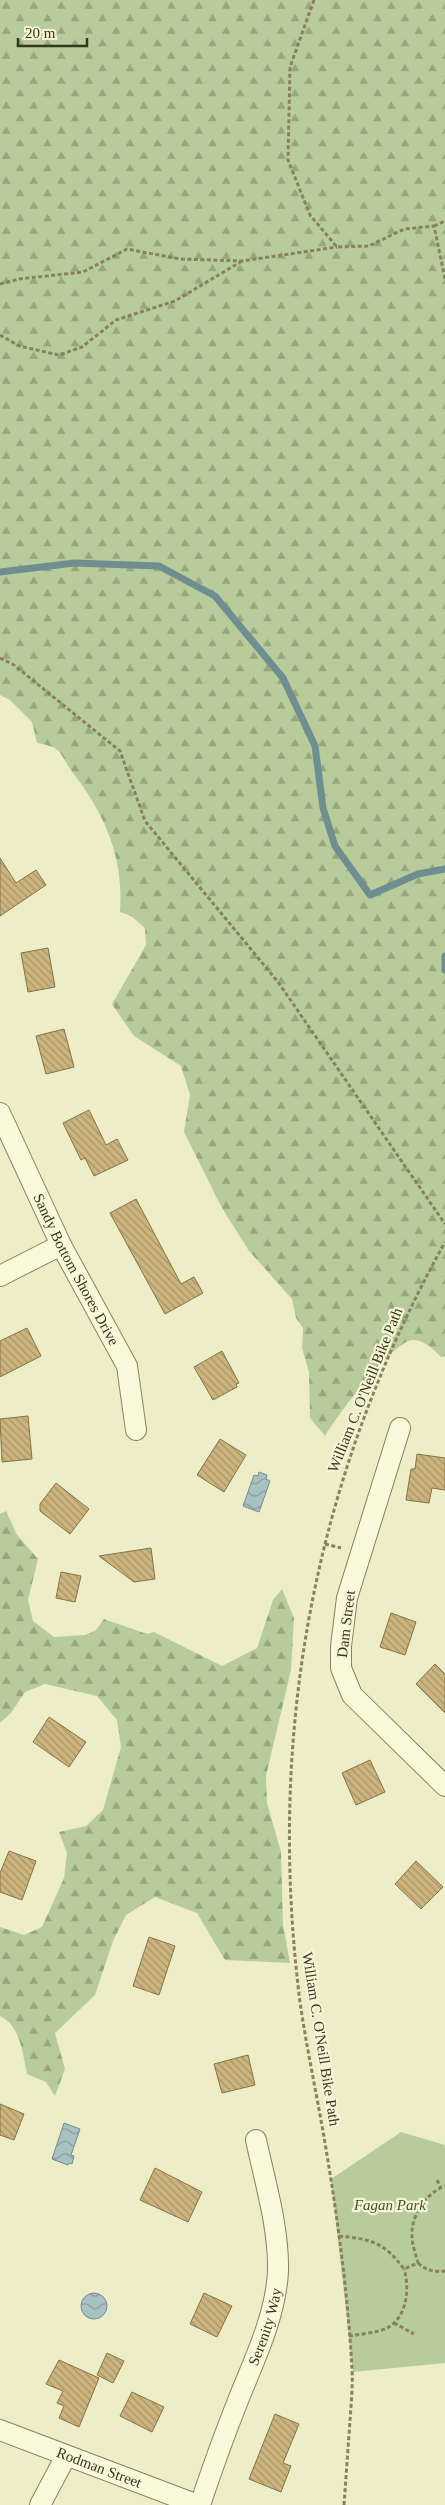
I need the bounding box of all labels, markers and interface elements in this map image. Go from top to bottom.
scale bar [18,15,86,47]
text: 20 m [25,25,56,41]
street label: Sandy Bottom Shores Drive [30,1191,122,1348]
street label: William C. O'Neill Bike Path [325,1305,406,1475]
street label: Dam Street [334,1589,358,1659]
street label: William C. O'Neill Bike Path [299,1951,343,2128]
park label: Fagan Park [353,2197,426,2213]
street label: Serenity Way [245,2286,284,2368]
street label: Rodman Street [54,2444,145,2491]

